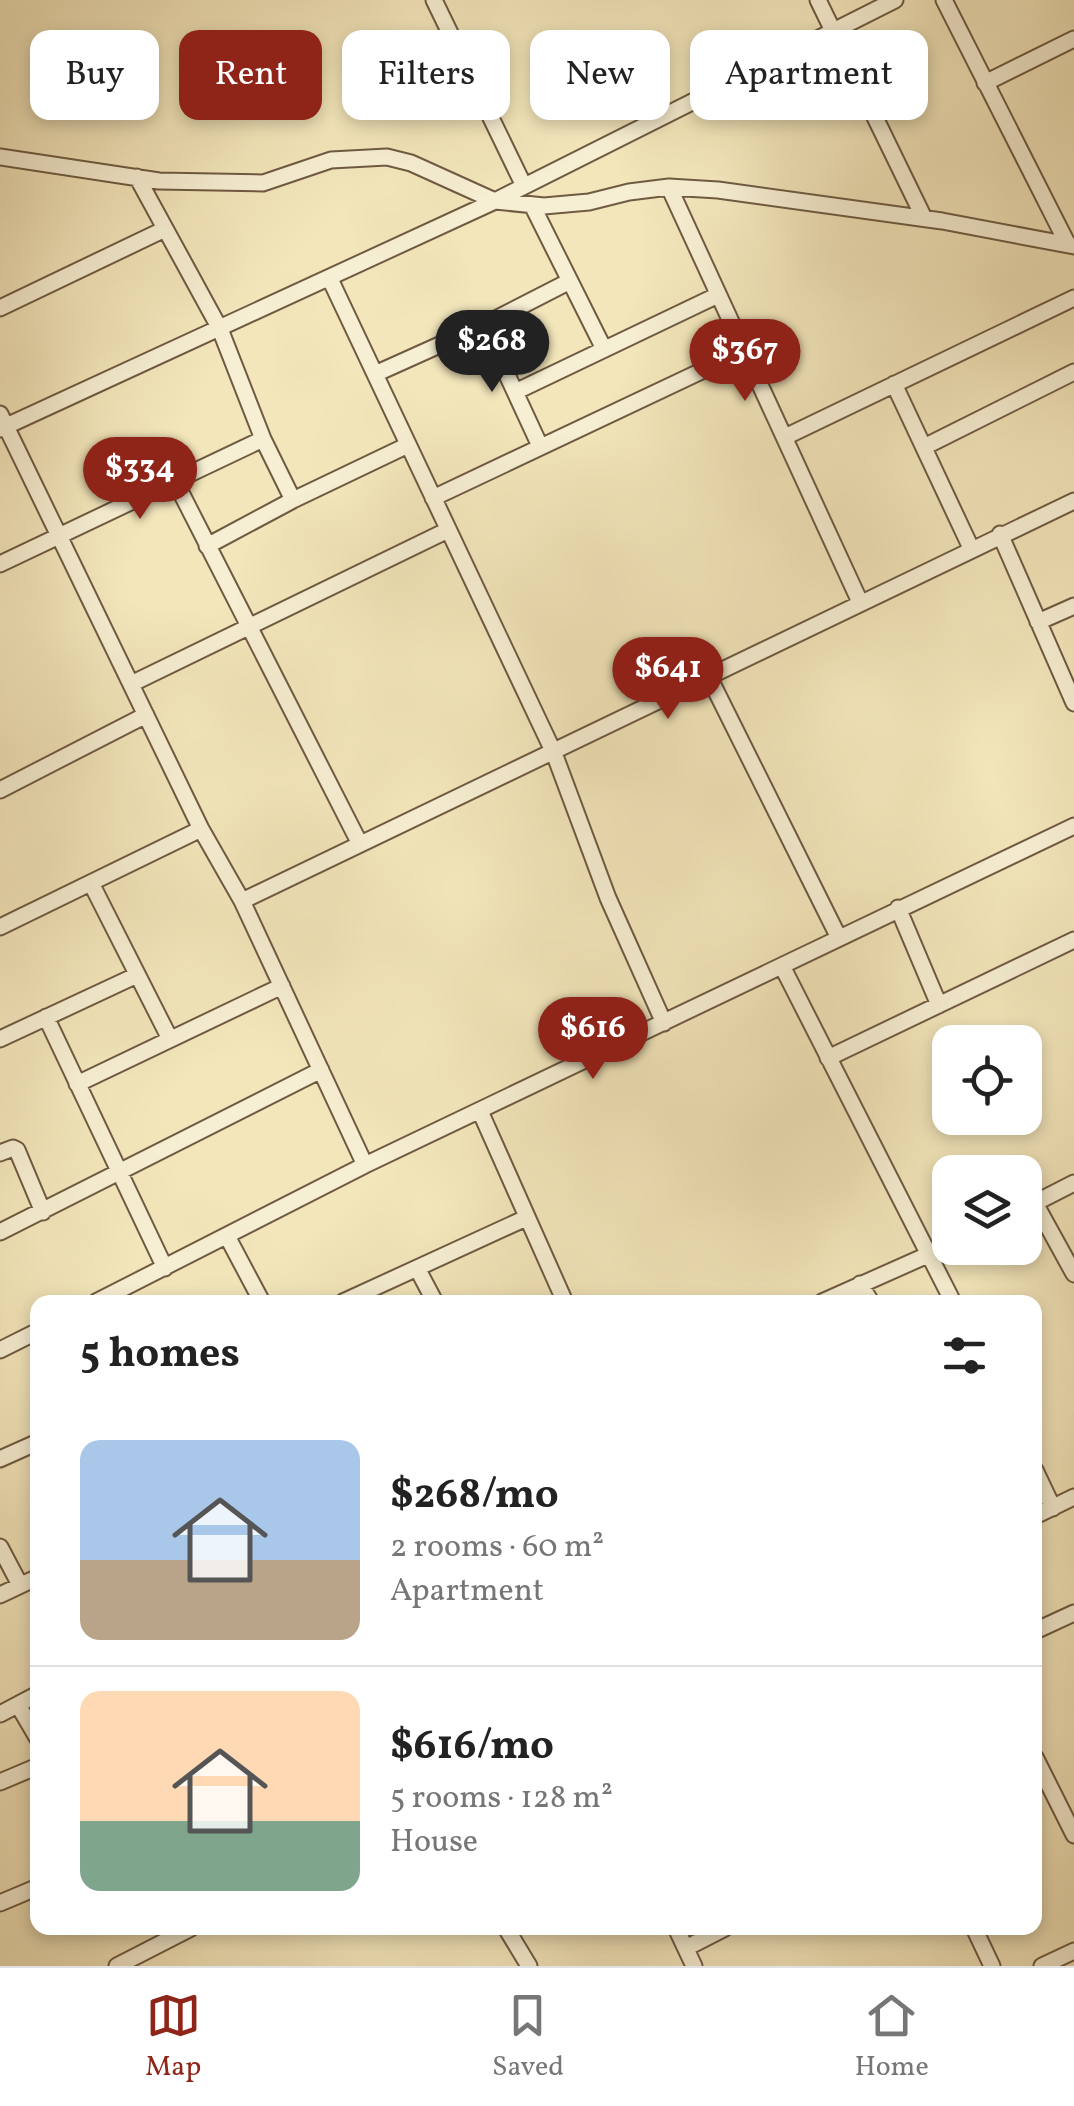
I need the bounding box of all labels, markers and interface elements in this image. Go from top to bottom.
chip: Buy [30,30,159,120]
chip: Rent [179,30,322,120]
chip: Filters [342,30,510,120]
chip: New [530,30,670,120]
chip: Apartment [690,30,928,120]
pin: $268 [433,310,551,395]
pin: $367 [686,319,804,404]
text: $268 [457,320,527,364]
text: $367 [711,329,779,373]
pin: $334 [81,437,199,522]
text: $334 [105,447,175,491]
pin: $641 [609,637,727,722]
text: $641 [634,647,702,691]
pin: $616 [534,997,652,1082]
text: $616 [560,1007,626,1051]
map controls [932,1025,1042,1265]
button: locate [932,1025,1042,1135]
button: layers [932,1155,1042,1265]
text: 5 homes [80,1326,240,1385]
icon: filters [937,1328,992,1383]
text: $268/mo [390,1467,559,1526]
icon: home [160,1480,280,1600]
text: 2 rooms · 60 m² [390,1526,604,1570]
text: Apartment [390,1570,544,1614]
text: $616/mo [390,1718,554,1777]
icon: home [160,1731,280,1851]
text: 5 rooms · 128 m² [390,1777,613,1821]
text: House [390,1821,478,1865]
tab: Map [145,1988,201,2087]
tab: Saved [492,1988,564,2087]
tab: Home [855,1988,929,2087]

